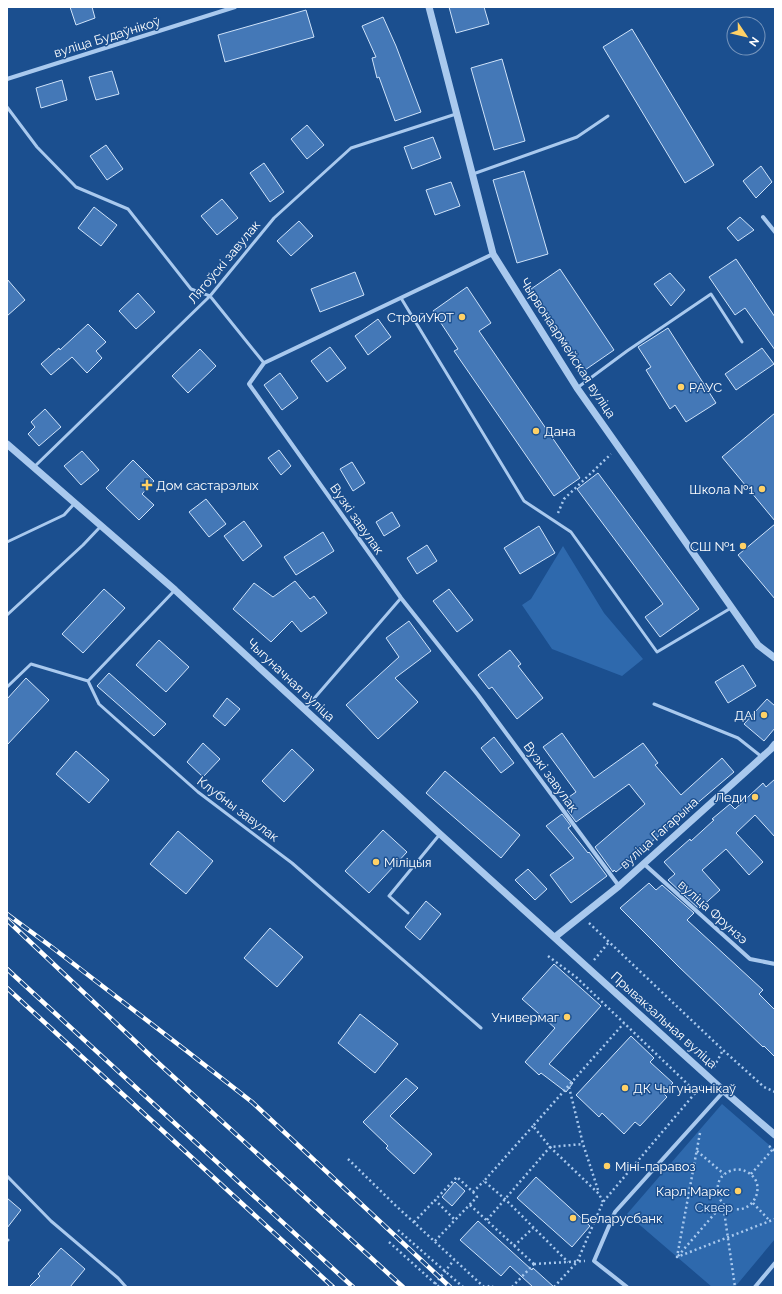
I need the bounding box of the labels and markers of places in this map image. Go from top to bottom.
place label: СтройУЮТ [387,310,454,325]
marker: СтройУЮТ [457,312,467,322]
place label: РАУС [689,380,722,395]
marker: РАУС [676,382,686,392]
place label: Дана [544,424,576,439]
marker: Дана [531,426,541,436]
place label: Дом састарэлых [156,478,259,493]
marker: Дом састарэлых [141,479,153,491]
place label: Школа №1 [689,482,754,497]
marker: Школа №1 [757,484,767,494]
place label: СШ №1 [690,539,735,554]
marker: СШ №1 [738,541,748,551]
place label: ДАІ [734,708,756,723]
marker: ДАІ [759,710,769,720]
place label: Леди [715,790,747,805]
marker: Леди [750,792,760,802]
place label: Міліцыя [384,855,432,870]
marker: Міліцыя [371,857,381,867]
place label: Универмаг [492,1010,559,1025]
marker: Универмаг [562,1012,572,1022]
place label: ДК Чыгуначнікаў [633,1081,736,1096]
marker: ДК Чыгуначнікаў [620,1083,630,1093]
place label: Міні-паравоз [615,1159,695,1174]
marker: Міні-паравоз [602,1161,612,1171]
place label: Карл Маркс [656,1184,730,1199]
marker: Карл Маркс [733,1186,743,1196]
place label: Беларусбанк [581,1211,663,1226]
marker: Беларусбанк [568,1213,578,1223]

